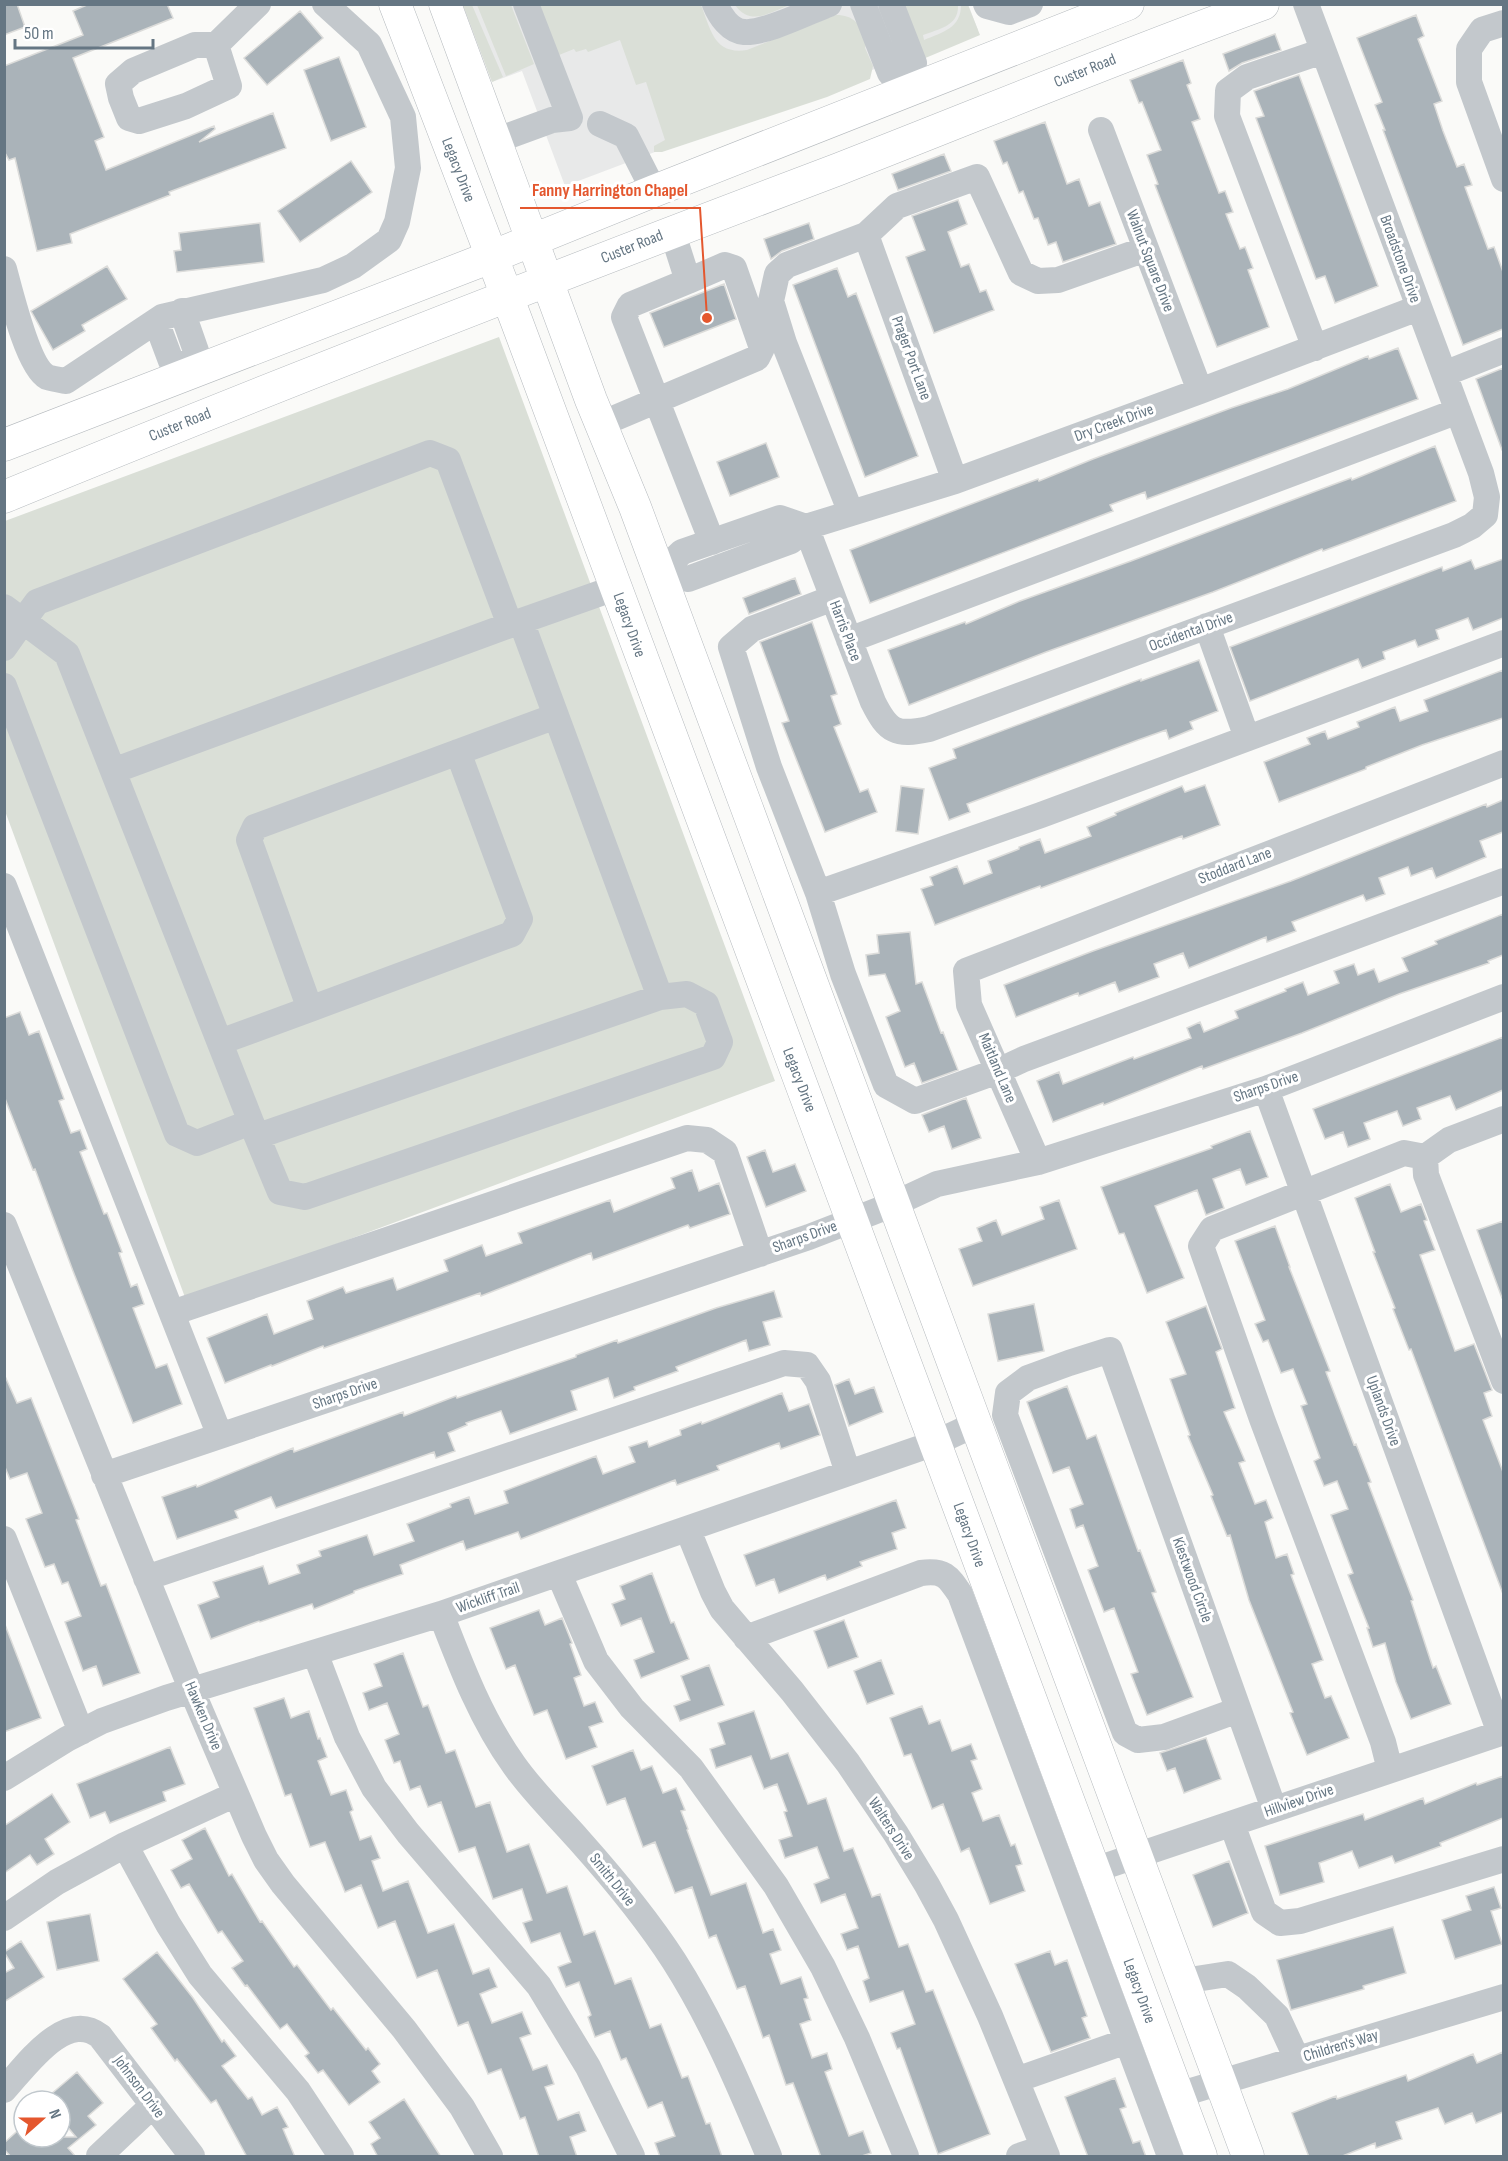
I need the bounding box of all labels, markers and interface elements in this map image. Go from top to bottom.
scale bar [15,12,153,50]
text: 50 m [24,23,54,44]
street label: Custer Road [1051,50,1119,92]
street label: Legacy Drive [437,135,479,205]
callout: Fanny Harrington Chapel [520,172,700,208]
text: Fanny Harrington Chapel [532,180,688,201]
street label: Walnut Square Drive [1122,207,1178,315]
street label: Broadstone Drive [1375,213,1425,305]
street label: Custer Road [598,226,666,268]
street label: Prager Port Lane [887,313,935,403]
street label: Dry Creek Drive [1072,400,1156,446]
street label: Custer Road [146,404,214,446]
street label: Legacy Drive [609,590,649,660]
street label: Harris Place [825,598,865,664]
street label: Occidental Drive [1146,608,1236,656]
street label: Stoddard Lane [1196,843,1274,889]
street label: Maitland Lane [974,1030,1020,1106]
street label: Legacy Drive [778,1045,820,1115]
street label: Sharps Drive [1231,1067,1301,1107]
street label: Sharps Drive [770,1217,840,1257]
street label: Uplands Drive [1362,1373,1404,1449]
street label: Sharps Drive [310,1374,380,1414]
street label: Legacy Drive [949,1500,989,1570]
street label: Kiestwood Circle [1168,1535,1216,1625]
street label: Wickliff Trail [454,1578,522,1618]
street label: Hawken Drive [180,1679,226,1753]
street label: Hillview Drive [1262,1780,1336,1822]
street label: Walters Drive [864,1794,918,1864]
street label: Smith Drive [585,1850,639,1910]
street label: Legacy Drive [1119,1956,1159,2026]
street label: Children's Way [1301,2026,1381,2066]
street label: Johnson Drive [109,2051,169,2122]
north arrow [12,2089,72,2149]
text: N [44,2107,65,2122]

